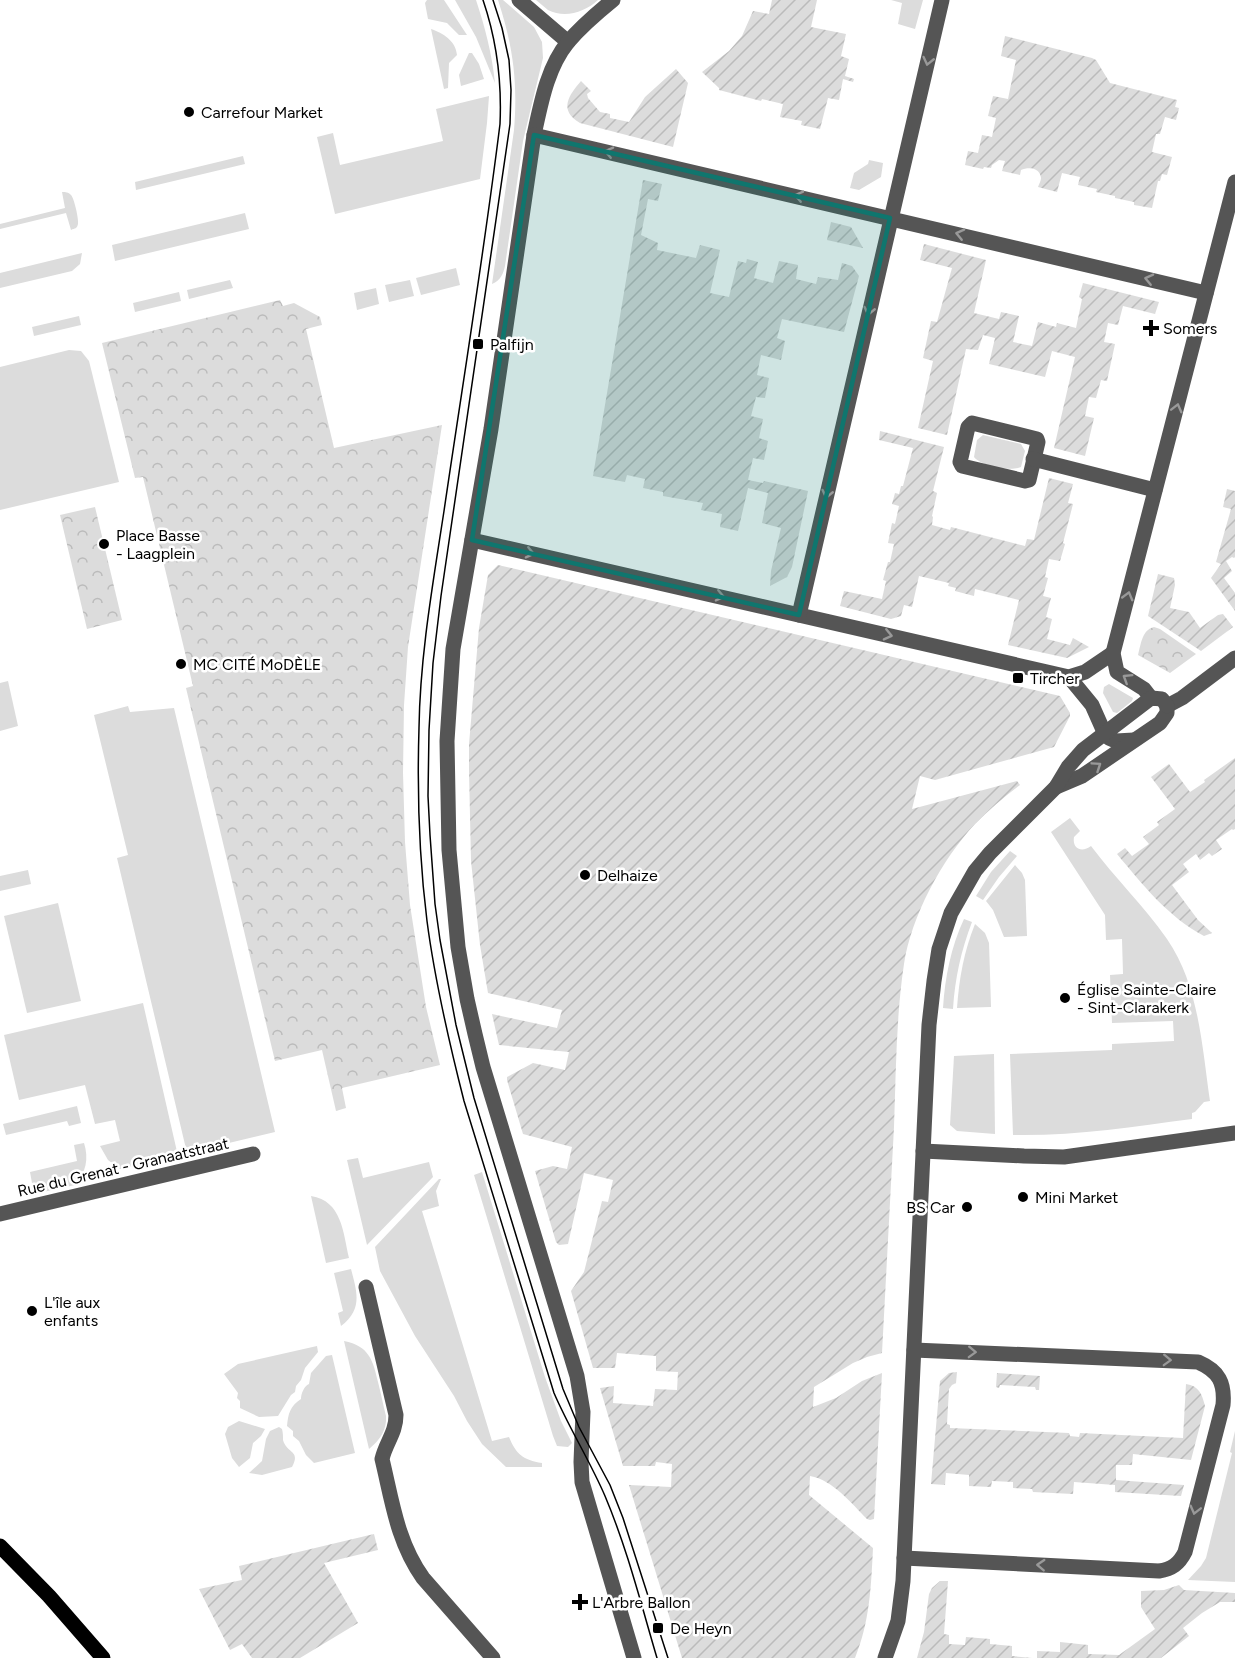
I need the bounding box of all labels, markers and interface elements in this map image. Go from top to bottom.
one-way arrow [922,55,935,65]
place label: Carrefour Market [201,103,323,122]
marker: Carrefour Market [182,105,196,119]
one-way arrow [604,147,614,160]
one-way arrow [794,191,804,204]
one-way arrow [955,229,965,242]
one-way arrow [1145,274,1155,287]
one-way arrow [863,305,876,315]
place label: Somers [1163,319,1217,338]
marker: Somers [1144,321,1158,335]
place label: Palfijn [490,335,534,354]
marker: Palfijn [471,337,485,351]
one-way arrow [1169,403,1182,413]
one-way arrow [821,489,834,499]
place label: Place Basse - Laagplein [116,526,200,563]
marker: Place Basse - Laagplein [97,537,111,551]
one-way arrow [524,545,534,558]
one-way arrow [714,589,724,602]
one-way arrow [1120,592,1133,602]
one-way arrow [882,628,892,641]
place label: MC CITÉ MoDÈLE [193,655,321,674]
marker: MC CITÉ MoDÈLE [174,657,188,671]
place label: Tircher [1030,669,1080,688]
marker: Tircher [1011,671,1025,685]
one-way arrow [1123,674,1133,686]
one-way arrow [1090,762,1101,773]
place label: Delhaize [597,866,658,885]
marker: Delhaize [578,868,592,882]
place label: Église Sainte-Claire - Sint-Clarakerk [1077,980,1217,1017]
marker: Église Sainte-Claire - Sint-Clarakerk [1058,991,1072,1005]
street label: Rue du Grenat - Granaatstraat [16,1133,230,1201]
place label: Mini Market [1035,1188,1118,1207]
marker: Mini Market [1016,1190,1030,1204]
place label: BS Car [906,1198,956,1217]
marker: BS Car [960,1200,974,1214]
place label: L'île aux enfants [44,1293,101,1330]
marker: L'île aux enfants [25,1304,39,1318]
one-way arrow [968,1346,977,1359]
one-way arrow [1163,1354,1172,1367]
one-way arrow [1190,1505,1203,1515]
one-way arrow [1037,1559,1046,1572]
place label: L'Arbre Ballon [592,1593,690,1612]
marker: L'Arbre Ballon [573,1595,587,1609]
place label: De Heyn [670,1619,732,1638]
marker: De Heyn [651,1621,665,1635]

